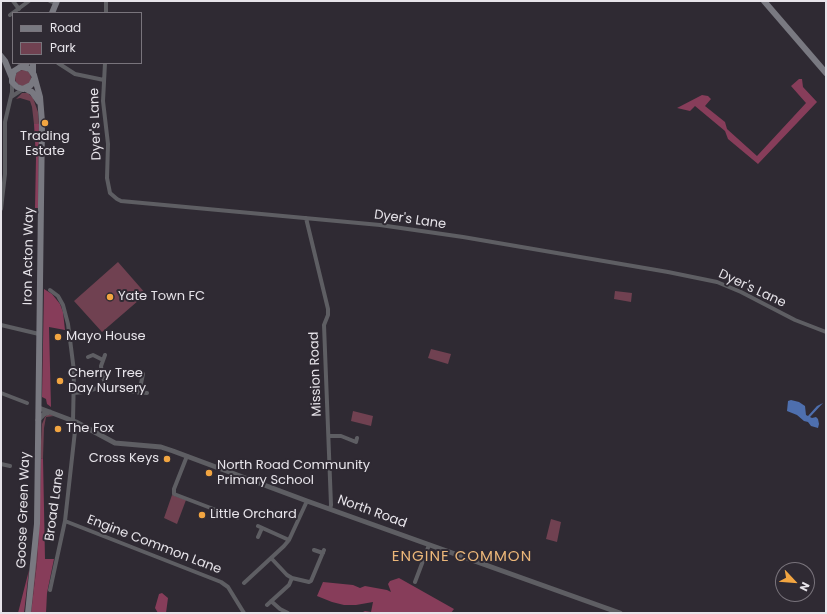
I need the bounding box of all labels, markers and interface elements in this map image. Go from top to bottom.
legend [12,12,142,64]
text: Road [50,19,81,36]
text: Park [50,39,76,56]
street label: Dyer's Lane [87,87,105,161]
marker: Trading Estate [40,118,50,128]
place label: Trading Estate [20,129,70,160]
street label: Iron Acton Way [20,207,38,305]
street label: Dyer's Lane [373,207,447,233]
street label: Dyer's Lane [716,267,788,311]
place label: Yate Town FC [118,289,205,305]
marker: Yate Town FC [105,292,115,302]
place label: Mayo House [66,329,146,345]
street label: Mission Road [307,331,325,417]
marker: Mayo House [53,332,63,342]
place label: Cherry Tree Day Nursery [68,366,146,397]
marker: Cherry Tree Day Nursery [55,376,65,386]
place label: The Fox [66,421,114,437]
marker: The Fox [53,424,63,434]
street label: Goose Green Way [14,451,34,569]
place label: Cross Keys [89,451,159,467]
marker: Cross Keys [162,454,172,464]
place label: North Road Community Primary School [217,458,370,489]
street label: Broad Lane [42,468,68,542]
marker: North Road Community Primary School [204,468,214,478]
street label: North Road [335,492,409,532]
place label: Little Orchard [210,507,297,523]
marker: Little Orchard [197,510,207,520]
street label: Engine Common Lane [85,512,223,578]
district label: ENGINE COMMON [392,548,532,566]
north arrow [775,562,815,602]
text: N [796,580,814,594]

